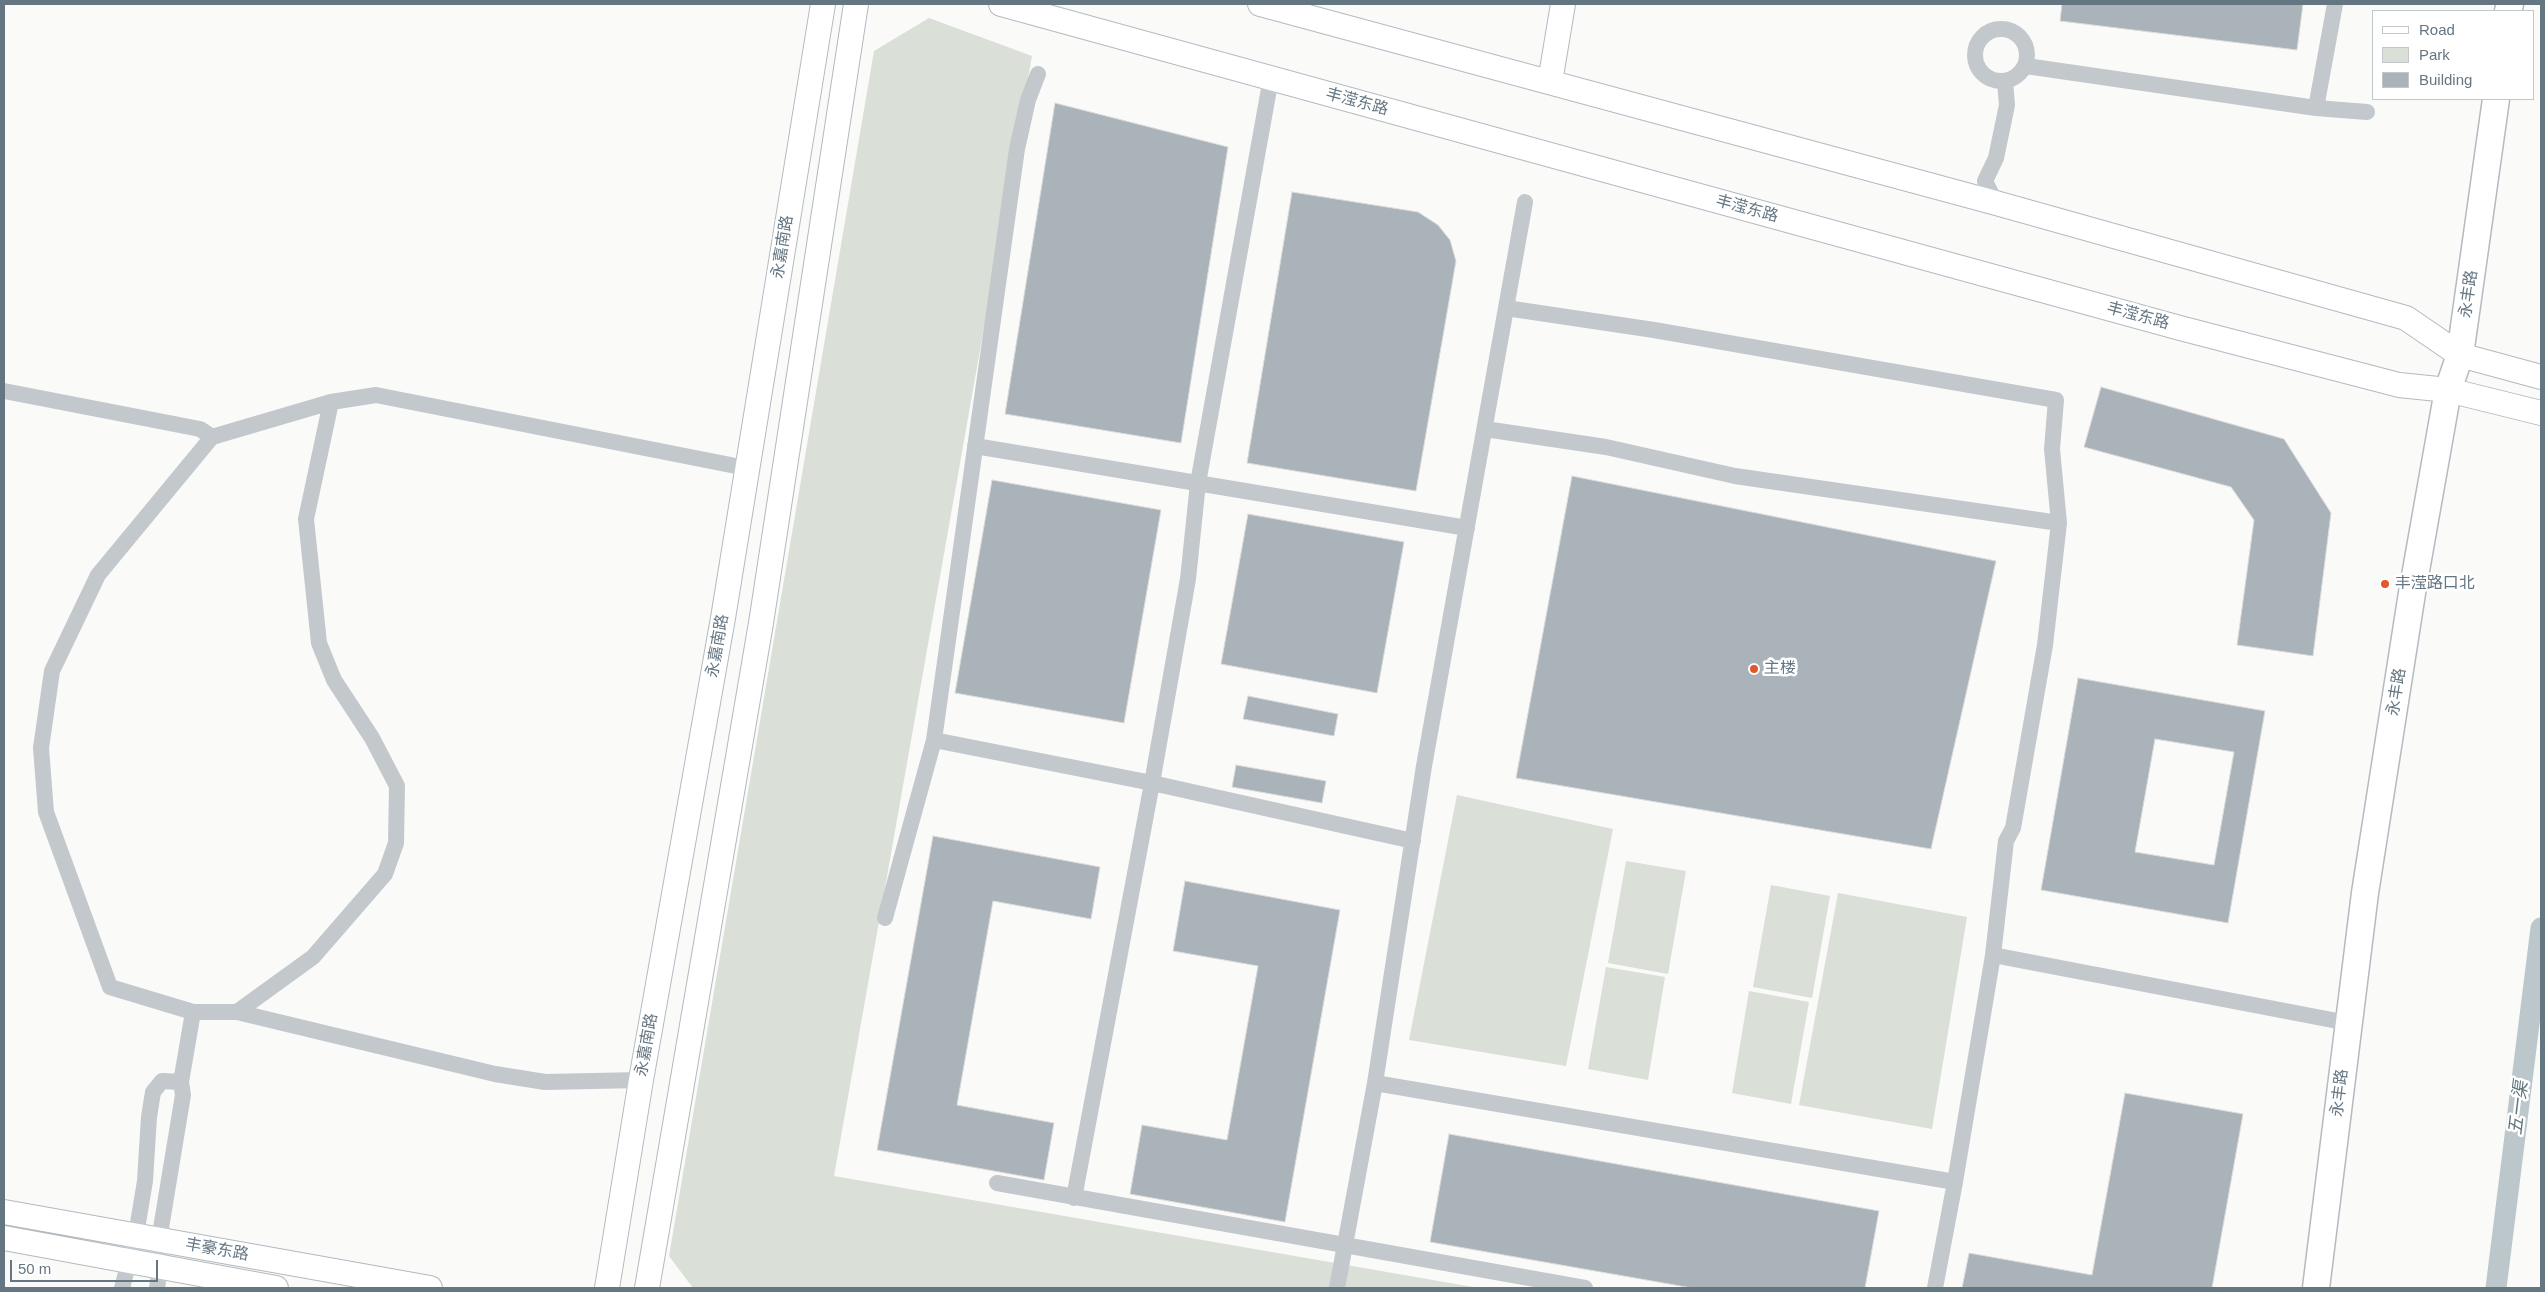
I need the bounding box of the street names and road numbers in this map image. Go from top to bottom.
street label: 丰滢东路 [1324,84,1390,120]
street label: 丰滢东路 [1714,191,1780,227]
street label: 永嘉南路 [769,214,797,280]
street label: 永丰路 [2456,269,2482,319]
street label: 丰滢东路 [2105,298,2171,334]
street label: 永嘉南路 [703,613,733,679]
street label: 永丰路 [2384,667,2410,717]
street label: 永嘉南路 [632,1012,662,1078]
street label: 永丰路 [2328,1068,2352,1118]
street label: 丰豪东路 [184,1235,250,1265]

